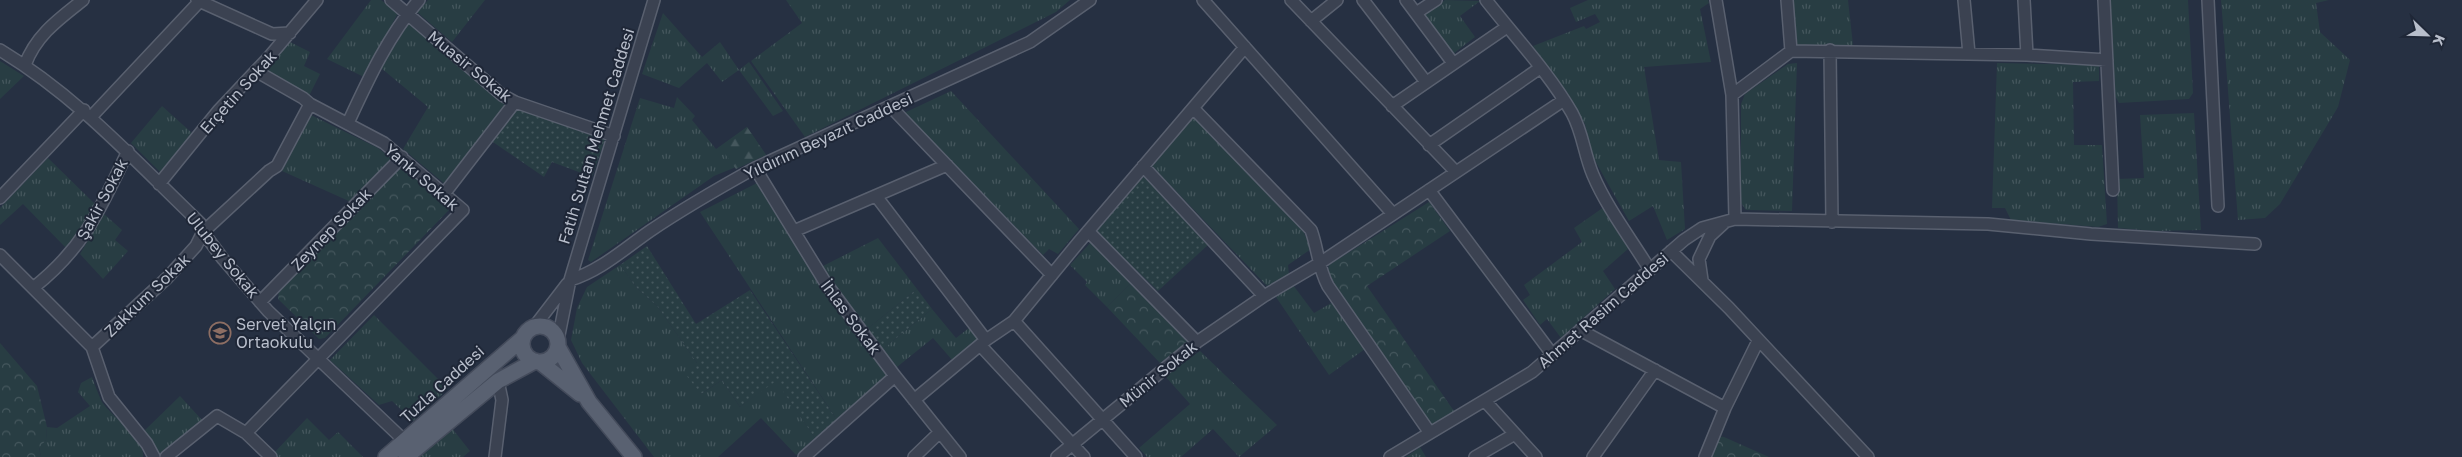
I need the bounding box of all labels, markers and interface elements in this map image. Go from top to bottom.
north arrow [2402,10,2452,60]
street label: Fatih Sultan Mehmet Caddesi [554,25,638,247]
street label: Muasir Sokak [424,26,516,106]
text: K [2430,32,2449,48]
street label: Erçetin Sokak [195,46,281,138]
street label: Yıldırım Beyazıt Caddesi [740,88,916,184]
street label: Yankı Sokak [381,139,463,215]
street label: Şakir Sokak [72,155,132,243]
street label: Zeynep Sokak [287,184,375,274]
street label: Ulubey Sokak [182,208,264,302]
street label: Ahmet Rasim Caddesi [1534,248,1672,372]
street label: Zakkum Sokak [100,249,194,341]
street label: İhlas Sokak [816,276,886,358]
place label: Servet Yalçın Ortaokulu [236,314,336,352]
school or university icon: Servet Yalçın Ortaokulu [208,321,232,345]
street label: Münir Sokak [1115,336,1201,412]
street label: Tuzla Caddesi [396,341,488,427]

